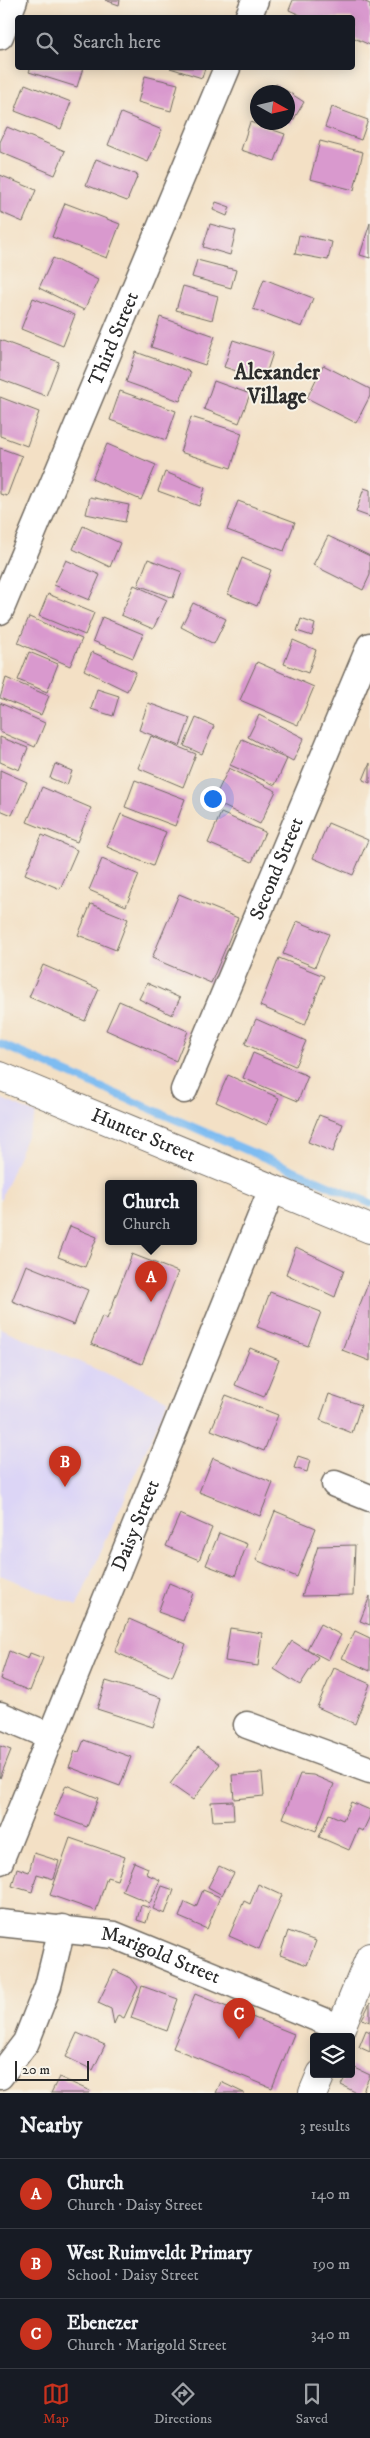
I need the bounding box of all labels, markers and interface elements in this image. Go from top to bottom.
search box [15,15,355,70]
icon: search [33,29,61,57]
text: Search here [73,31,161,54]
north arrow [250,85,295,130]
street label: Third Street [83,288,145,390]
district label: Alexander Village [233,360,321,410]
your location [200,786,226,812]
street label: Second Street [244,813,309,924]
street label: Hunter Street [88,1103,199,1168]
popup [105,1180,197,1245]
text: Church [123,1191,179,1214]
text: Church [123,1214,170,1234]
pin: A [135,1261,167,1302]
pin: B [49,1446,81,1487]
street label: Daisy Street [106,1476,165,1575]
street label: Marigold Street [100,1921,224,1990]
pin: C [223,1998,255,2039]
map controls [310,2033,355,2078]
button: layers [310,2033,355,2078]
scale bar [15,2058,89,2081]
text: 20 m [22,2061,50,2079]
text: Nearby [20,2113,82,2139]
text: 3 results [300,2116,350,2136]
text: Church [67,2172,124,2195]
text: A [31,2184,41,2204]
text: 140 m [311,2184,350,2204]
text: Church · Daisy Street [67,2195,203,2215]
text: West Ruimveldt Primary [67,2242,252,2265]
text: B [31,2254,41,2274]
text: 190 m [312,2254,350,2274]
text: School · Daisy Street [67,2265,199,2285]
text: Ebenezer [67,2312,138,2335]
text: C [31,2324,41,2344]
text: 340 m [311,2324,350,2344]
text: Church · Marigold Street [67,2335,227,2355]
tab: Map [42,2380,70,2428]
tab: Directions [154,2380,212,2428]
tab: Saved [296,2380,328,2428]

